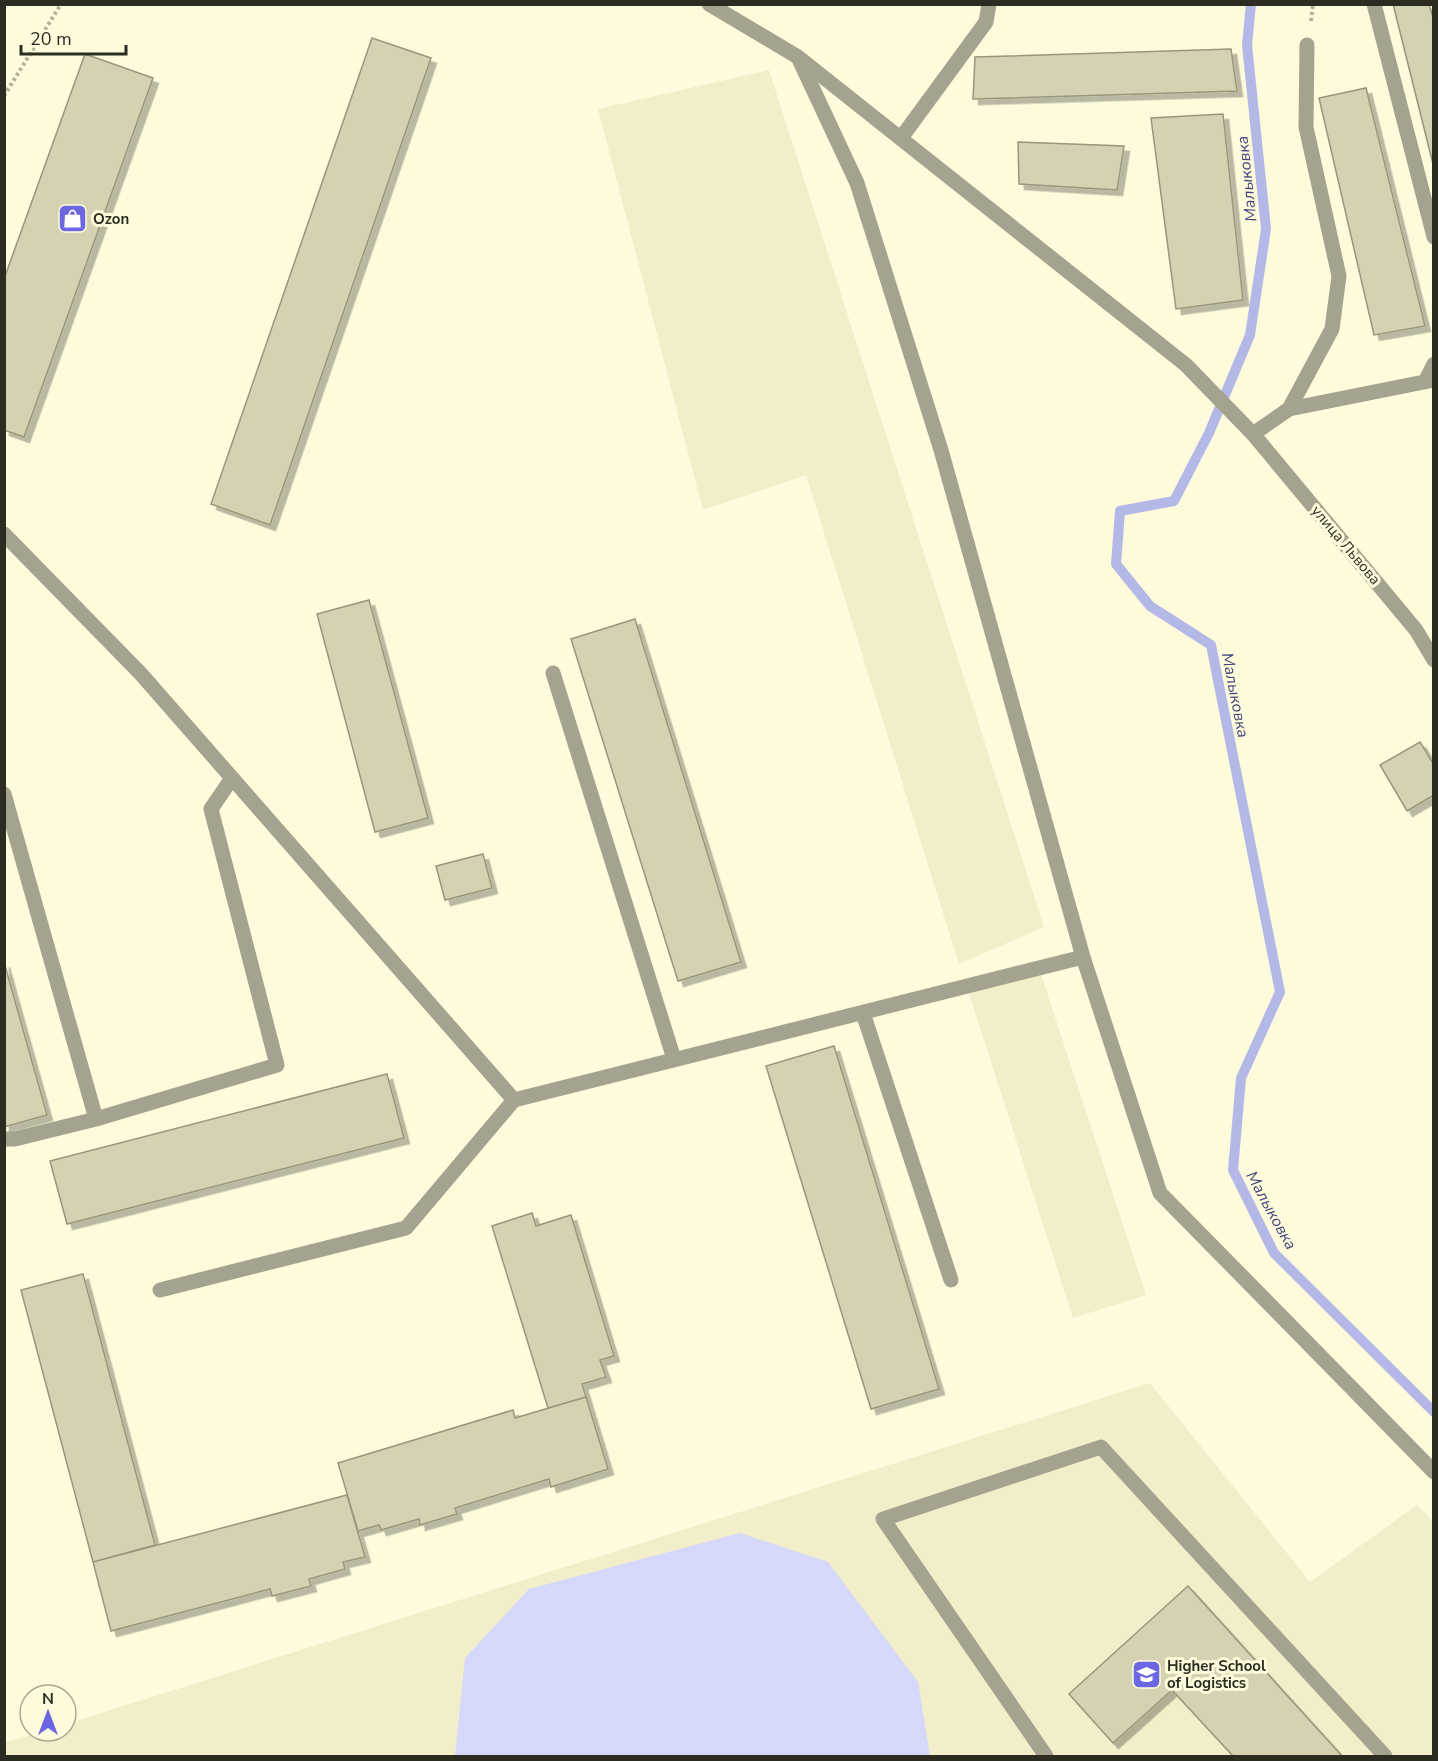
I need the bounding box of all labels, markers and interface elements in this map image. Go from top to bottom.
scale bar [21,18,126,56]
text: 20 m [30,27,72,51]
water label: Малыковка [1232,135,1262,223]
shop icon: Ozon [56,203,88,235]
place label: Ozon [93,209,129,229]
street label: улица Львова [1307,501,1385,589]
water label: Малыковка [1216,651,1254,740]
water label: Малыковка [1241,1167,1302,1254]
place label: Higher School of Logistics [1167,1656,1266,1693]
school or university icon: Higher School of Logistics [1130,1659,1162,1691]
north arrow [18,1683,78,1743]
text: N [42,1688,54,1710]

